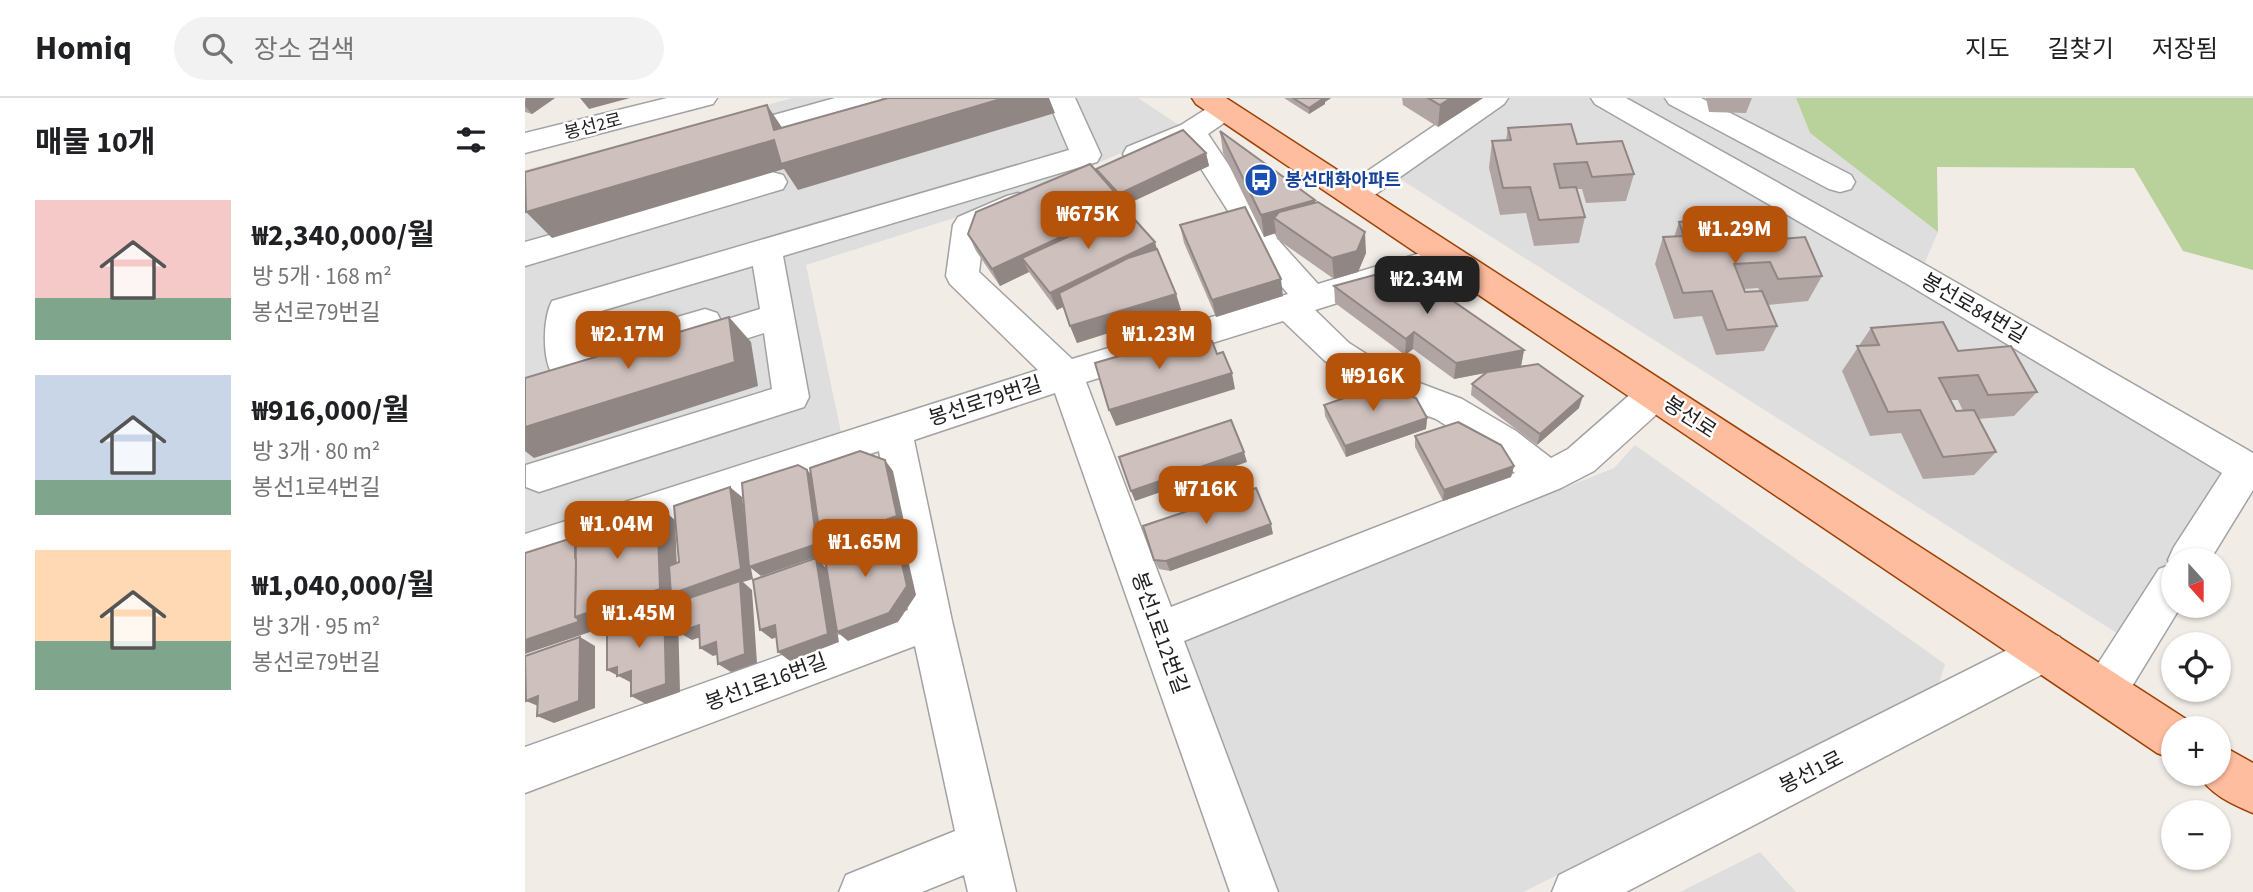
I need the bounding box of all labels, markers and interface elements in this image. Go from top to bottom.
search box [174,17,664,80]
text: Homiq [35,25,132,72]
icon: search [198,29,236,67]
text: 장소 검색 [254,31,355,68]
text: 지도 [1965,32,2010,67]
text: 길찾기 [2048,32,2114,67]
text: 저장됨 [2152,32,2218,67]
street label: 봉선2로 [562,107,625,146]
text: 매물 10개 [35,121,155,164]
icon: filters [452,121,490,159]
bus stop icon: 봉선대화아파트 [1242,161,1280,199]
place label: 봉선대화아파트 [1285,168,1401,193]
pin: ₩675K [1039,192,1137,251]
text: ₩675K [1057,197,1119,230]
pin: ₩1.29M [1678,206,1792,266]
text: ₩1.29M [1698,212,1772,245]
text: ₩2,340,000/월 [252,214,435,257]
icon: home [91,228,175,312]
pin: ₩2.34M [1370,256,1484,316]
text: 방 5개 · 168 m² [252,260,392,293]
text: ₩2.34M [1390,262,1464,295]
street label: 봉선로84번길 [1916,266,2032,350]
text: 봉선로79번길 [252,296,381,329]
pin: ₩2.17M [571,312,685,371]
pin: ₩1.23M [1102,312,1216,371]
text: ₩2.17M [591,317,665,350]
text: ₩1.23M [1122,317,1196,350]
pin: ₩916K [1324,354,1422,413]
text: ₩916K [1342,359,1404,392]
street label: 봉선로79번길 [924,369,1046,433]
text: ₩916,000/월 [252,389,410,432]
street label: 봉선로 [1658,389,1722,445]
icon: home [91,403,175,487]
text: 방 3개 · 80 m² [252,435,380,468]
pin: ₩716K [1157,466,1255,526]
text: 봉선1로4번길 [252,471,381,504]
text: ₩716K [1175,472,1237,505]
pin: ₩1.04M [560,502,674,561]
text: ₩1.04M [580,507,654,540]
pin: ₩1.65M [808,519,922,579]
text: ₩1.65M [828,525,902,558]
north arrow [2161,548,2231,618]
map controls [2161,548,2231,870]
text: ₩1,040,000/월 [252,564,435,607]
street label: 봉선1로12번길 [1124,568,1196,698]
icon: home [91,578,175,662]
pin: ₩1.45M [582,590,696,650]
text: ₩1.45M [602,596,676,629]
text: 방 3개 · 95 m² [252,610,380,643]
button: locate [2161,632,2231,702]
text: 봉선로79번길 [252,646,381,679]
street label: 봉선1로16번길 [701,646,831,718]
button: + [2161,716,2231,786]
street label: 봉선1로 [1774,743,1848,801]
button: − [2161,800,2231,870]

